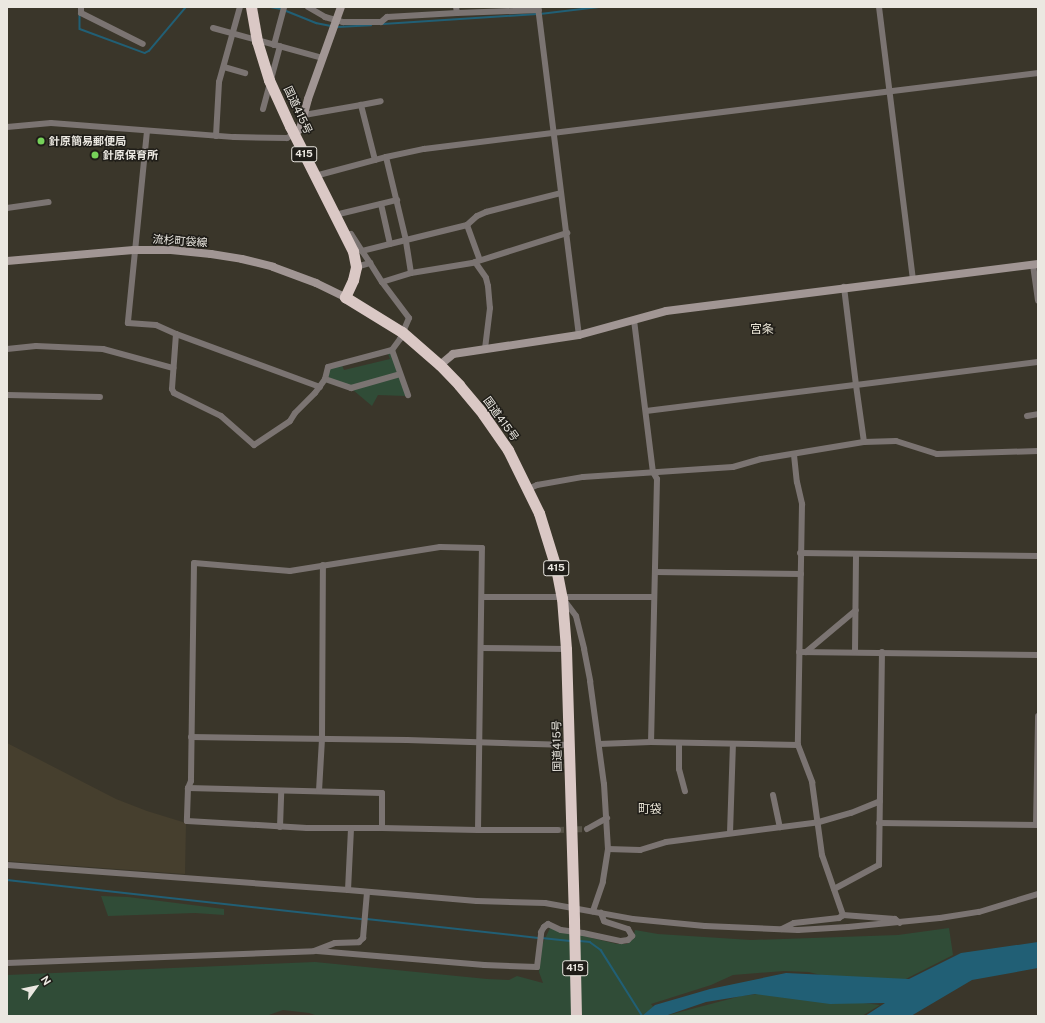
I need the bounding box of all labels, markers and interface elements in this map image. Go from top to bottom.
street label: 国道415号 [281,84,315,136]
place label: 針原簡易郵便局 [49,134,126,148]
marker: 針原簡易郵便局 [36,136,46,146]
road number: 415 [291,146,317,162]
place label: 針原保育所 [103,148,158,162]
marker: 針原保育所 [90,150,100,160]
street label: 流杉町袋線 [152,232,208,250]
district label: 宮条 [750,323,774,337]
street label: 国道415号 [481,394,521,444]
road number: 415 [543,560,569,576]
street label: 国道415号 [550,720,564,772]
district label: 町袋 [638,803,662,817]
road number: 415 [562,960,588,976]
north arrow [16,967,56,1007]
text: N [39,974,53,987]

